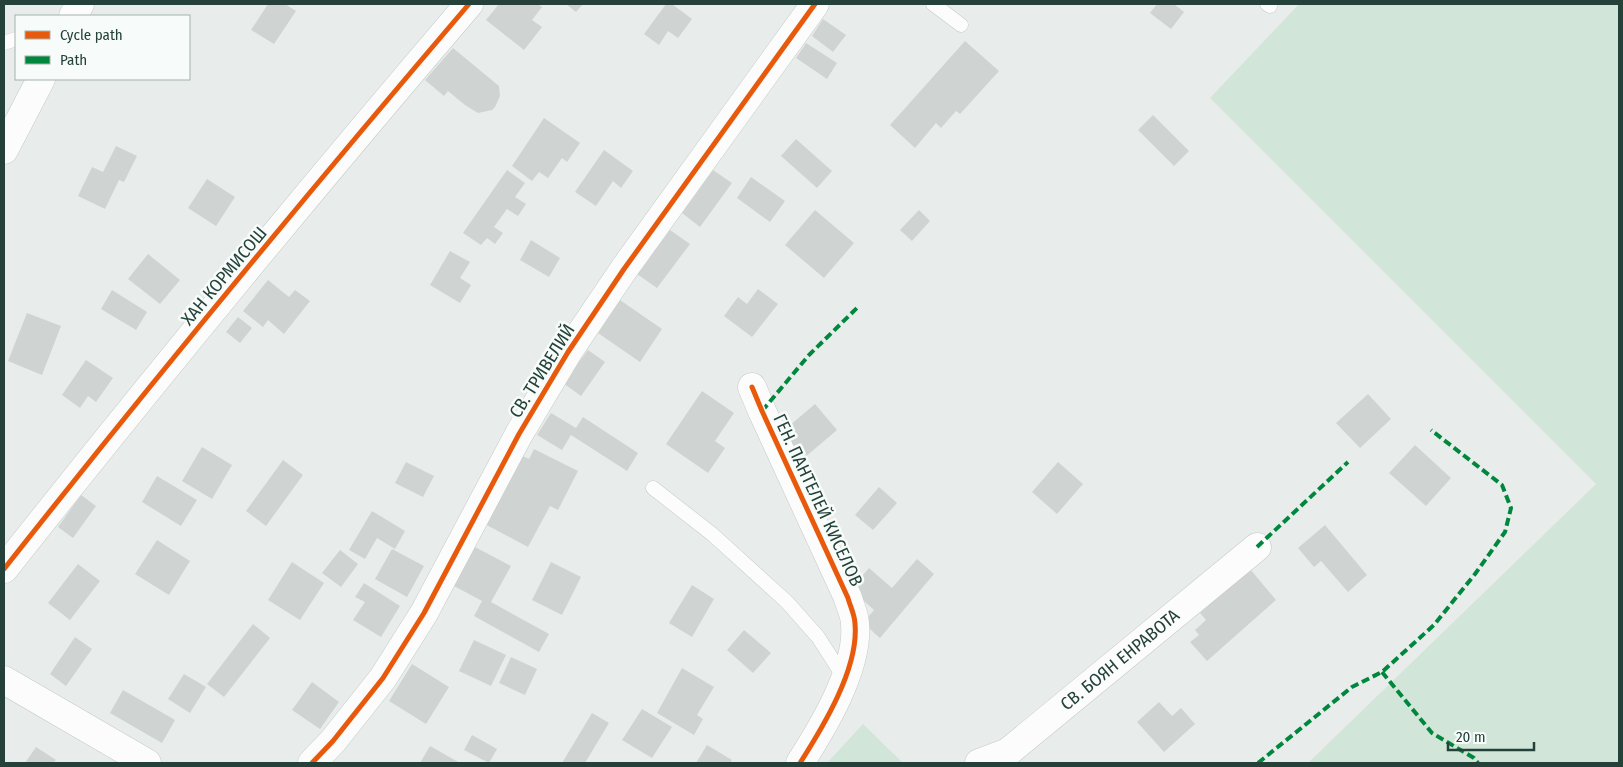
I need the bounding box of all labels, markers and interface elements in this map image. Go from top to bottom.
legend [15,15,190,80]
text: Cycle path [60,26,123,44]
text: Path [60,51,87,69]
street label: ХАН КОРМИСОШ [176,222,272,330]
street label: СВ. ТРИВЕЛИЙ [504,320,580,422]
street label: ГЕН. ПАНТЕЛЕЙ КИСЕЛОВ [768,410,868,590]
street label: СВ. БОЯН ЕНРАВОТА [1056,604,1184,715]
scale bar [1448,720,1534,752]
text: 20 m [1456,728,1486,746]

